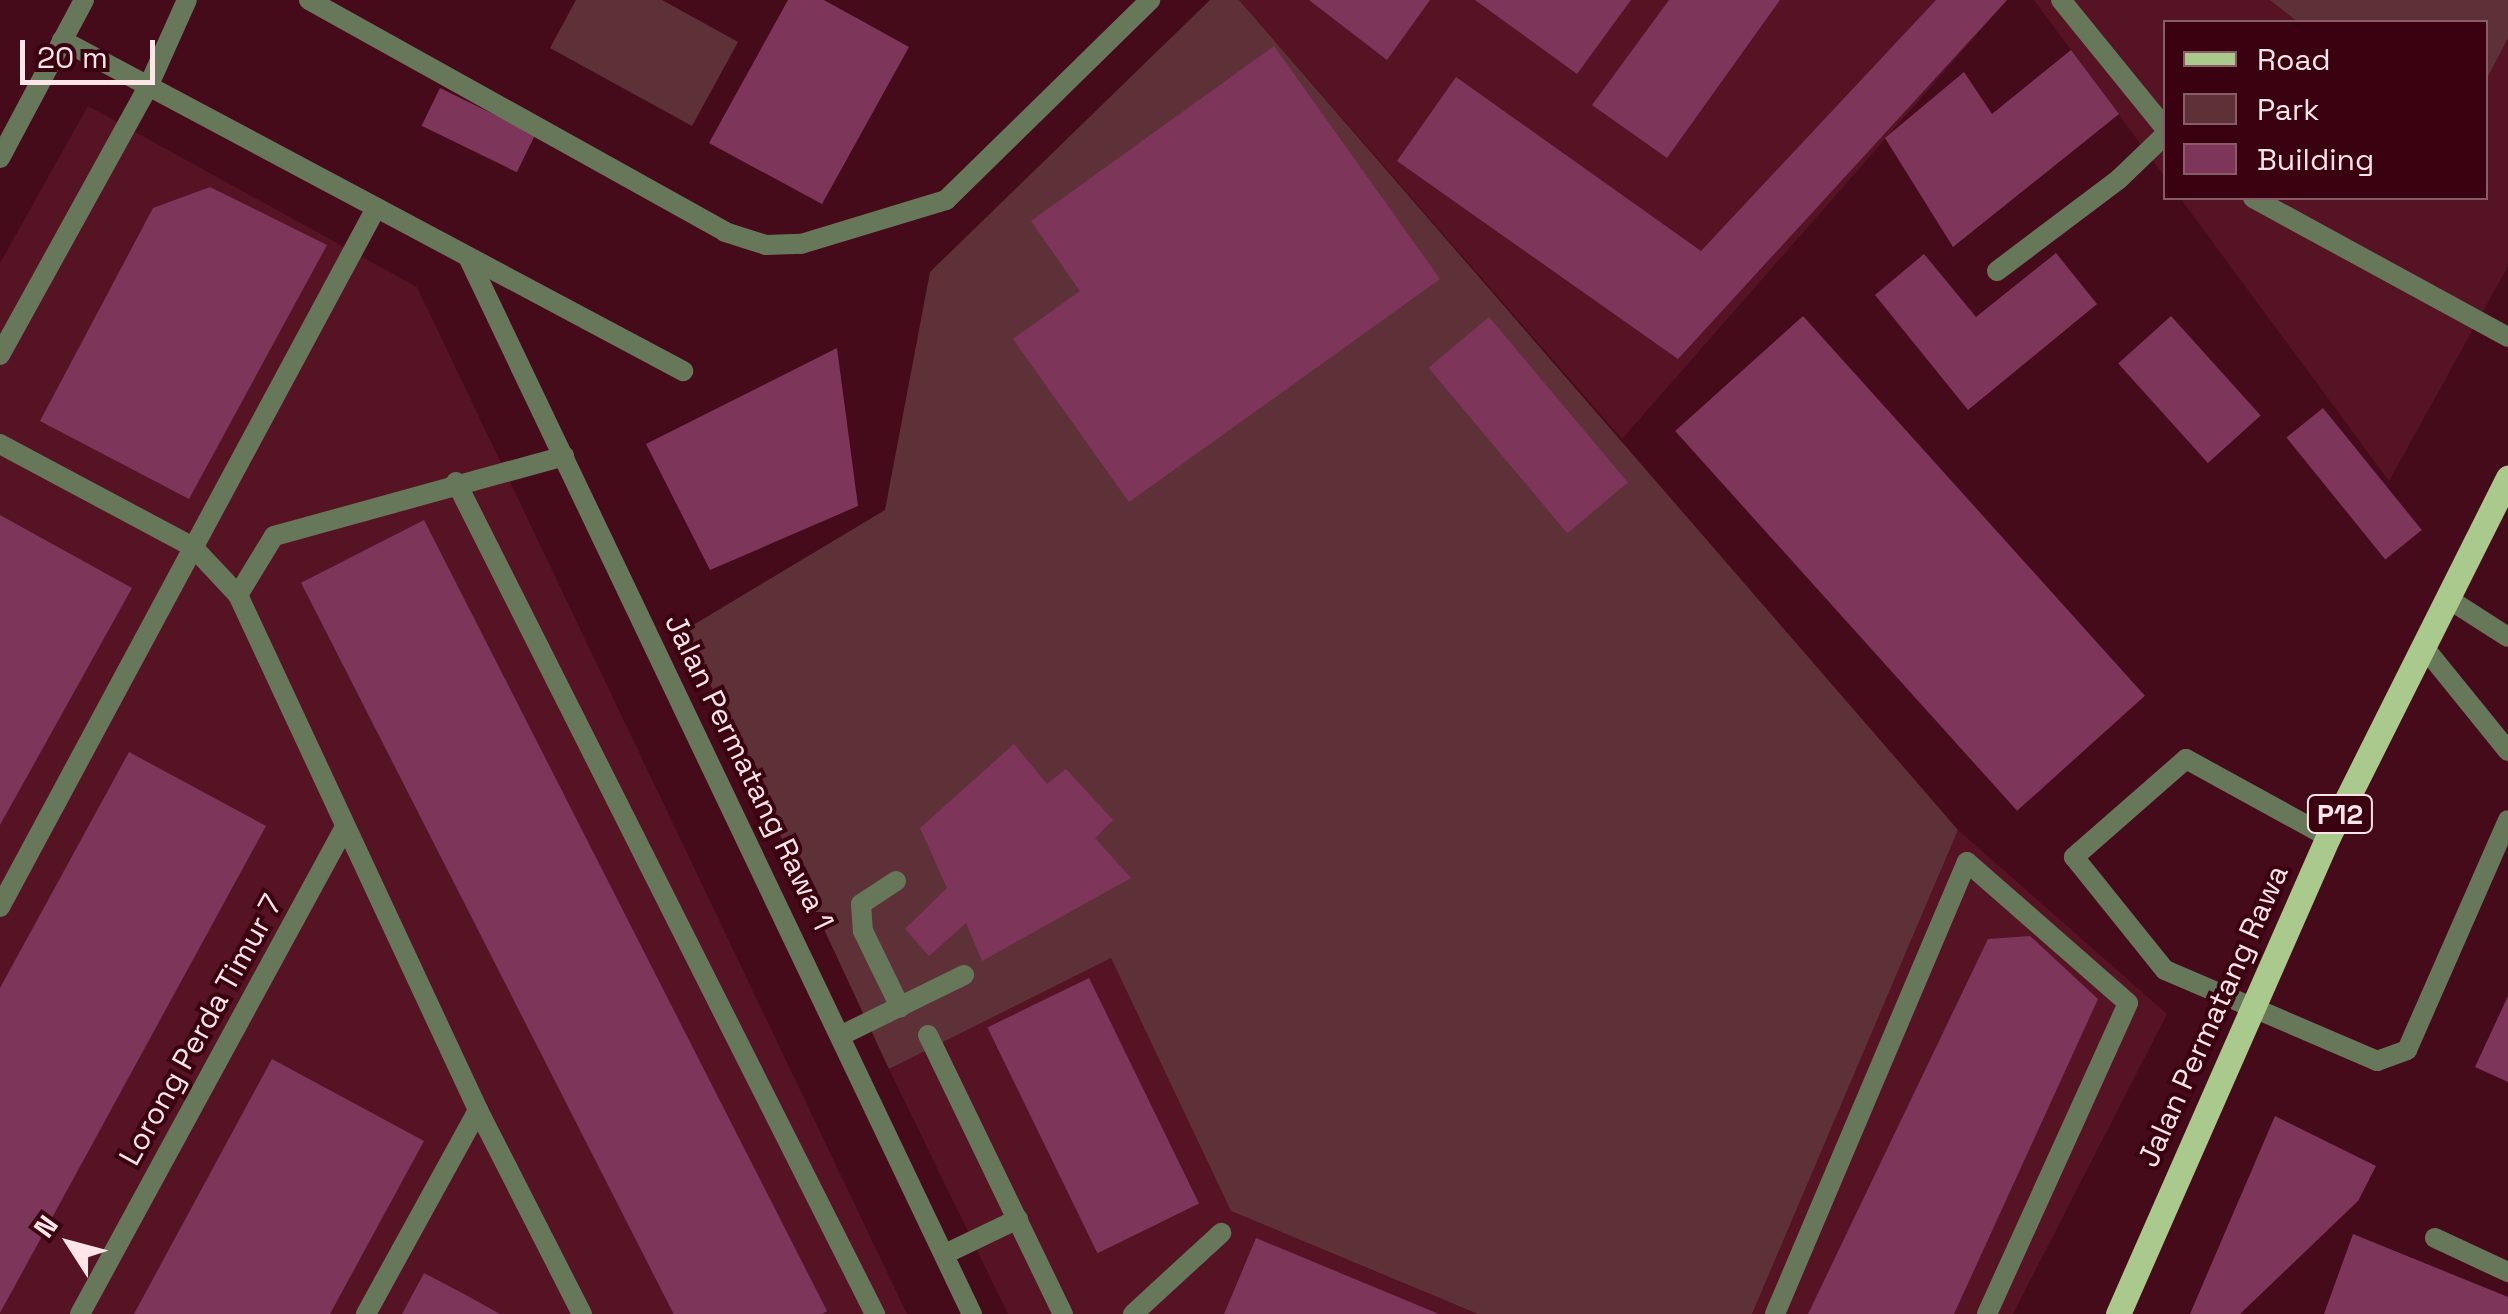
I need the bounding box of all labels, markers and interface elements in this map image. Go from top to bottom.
scale bar [25,20,160,82]
legend [2163,20,2488,200]
text: 20 m [37,38,108,77]
text: Road [2257,40,2331,79]
text: Park [2257,90,2319,129]
text: Building [2257,140,2374,179]
street label: Jalan Permatang Rawa 1 [657,608,841,936]
road number: P12 [2305,791,2375,837]
street label: Jalan Permatang Rawa [2130,859,2296,1173]
street label: Lorong Perda Timur 7 [111,888,291,1172]
north arrow [20,1194,120,1294]
text: N [26,1208,66,1245]

